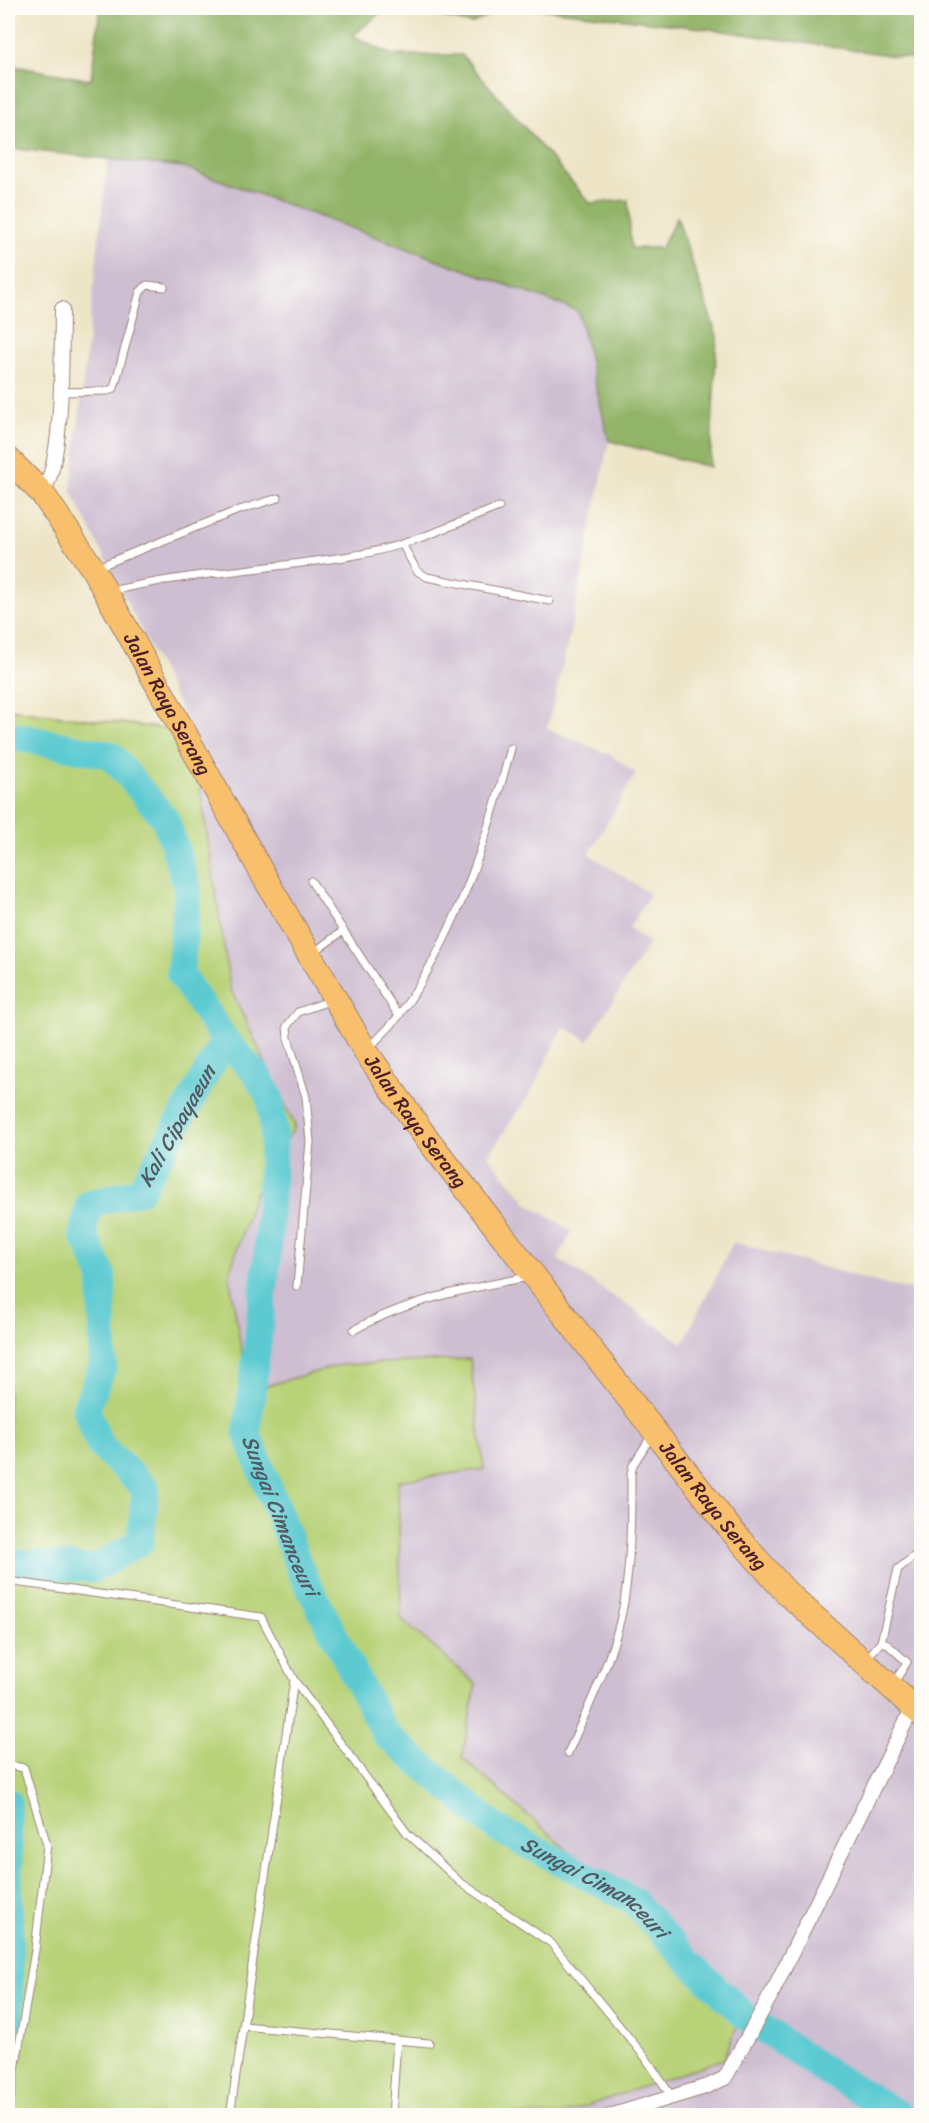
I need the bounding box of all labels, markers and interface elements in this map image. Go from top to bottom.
street label: Jalan Raya Serang [114,625,222,782]
street label: Jalan Raya Serang [355,1046,477,1196]
water label: Kali Cipayaeun [127,1055,228,1194]
water label: Sungai Cimanceuri [230,1429,332,1607]
street label: Jalan Raya Serang [650,1432,777,1579]
water label: Sungai Cimanceuri [514,1825,681,1951]

